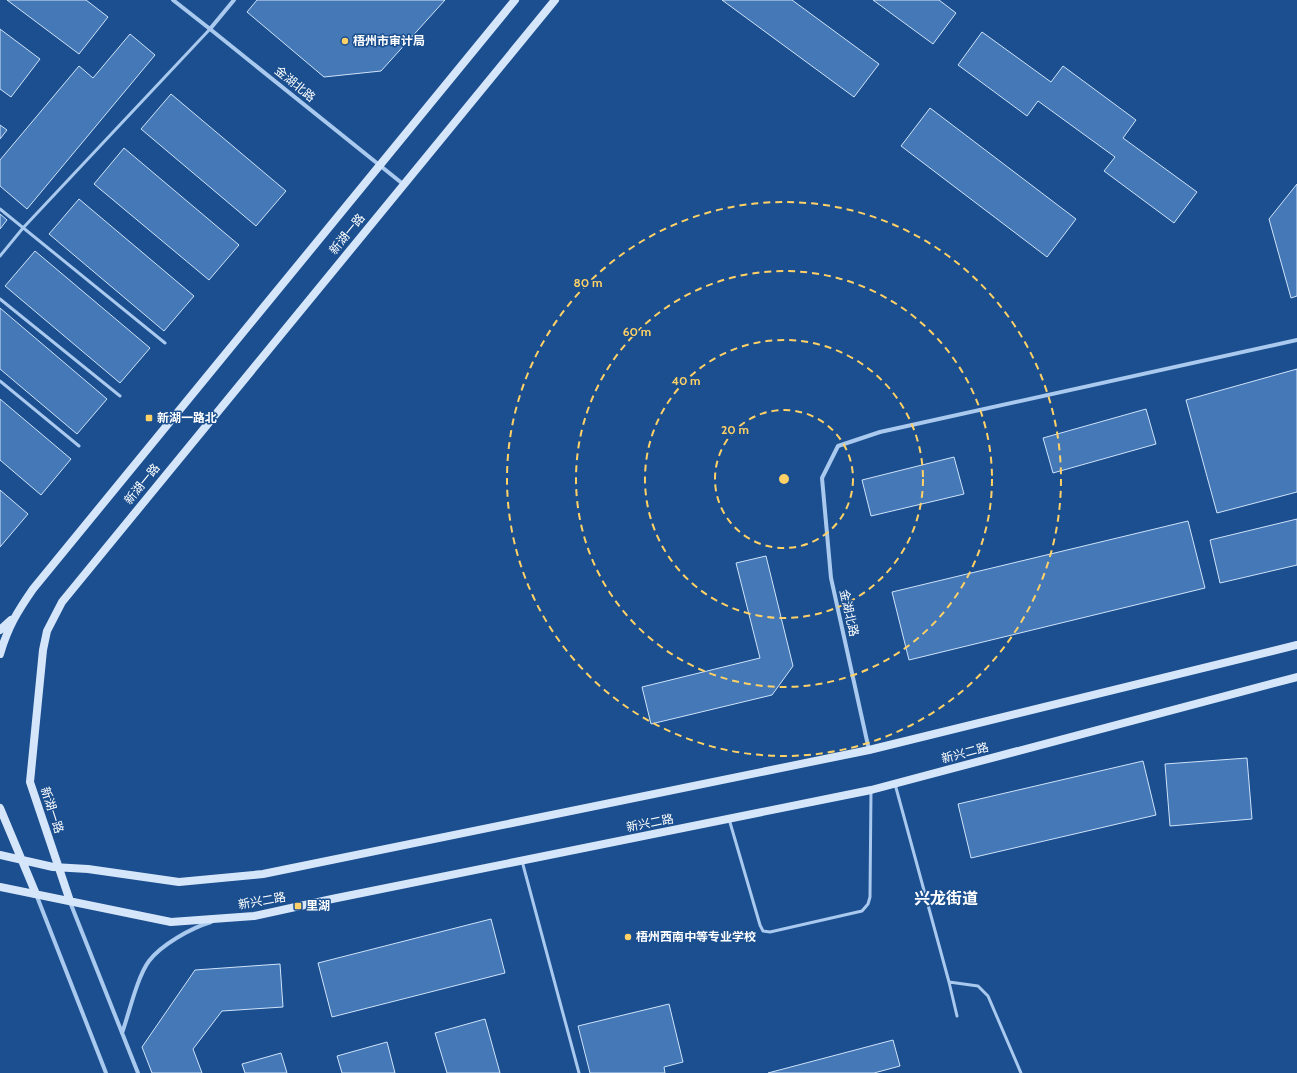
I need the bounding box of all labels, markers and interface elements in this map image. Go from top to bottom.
place label: 梧州市审计局 [353,33,425,48]
marker: 梧州市审计局 [340,36,350,46]
street label: 金湖北路 [272,63,319,105]
street label: 新湖一路 [326,210,368,257]
text: 80 m [574,275,602,290]
text: 60 m [623,324,651,339]
text: 40 m [671,373,701,388]
place label: 新湖一路北 [157,410,217,425]
marker: 新湖一路北 [144,413,154,423]
text: 20 m [721,422,749,437]
street label: 新湖一路 [121,460,163,507]
centre of rings [777,472,791,486]
street label: 金湖北路 [837,588,862,638]
street label: 新兴二路 [940,739,990,766]
street label: 新湖一路 [38,785,67,835]
street label: 新兴二路 [625,811,675,834]
street label: 新兴二路 [237,889,287,912]
district label: 兴龙街道 [914,889,978,908]
place label: 里湖 [306,898,330,913]
marker: 里湖 [293,901,303,911]
place label: 梧州西南中等专业学校 [636,929,756,944]
marker: 梧州西南中等专业学校 [623,932,633,942]

